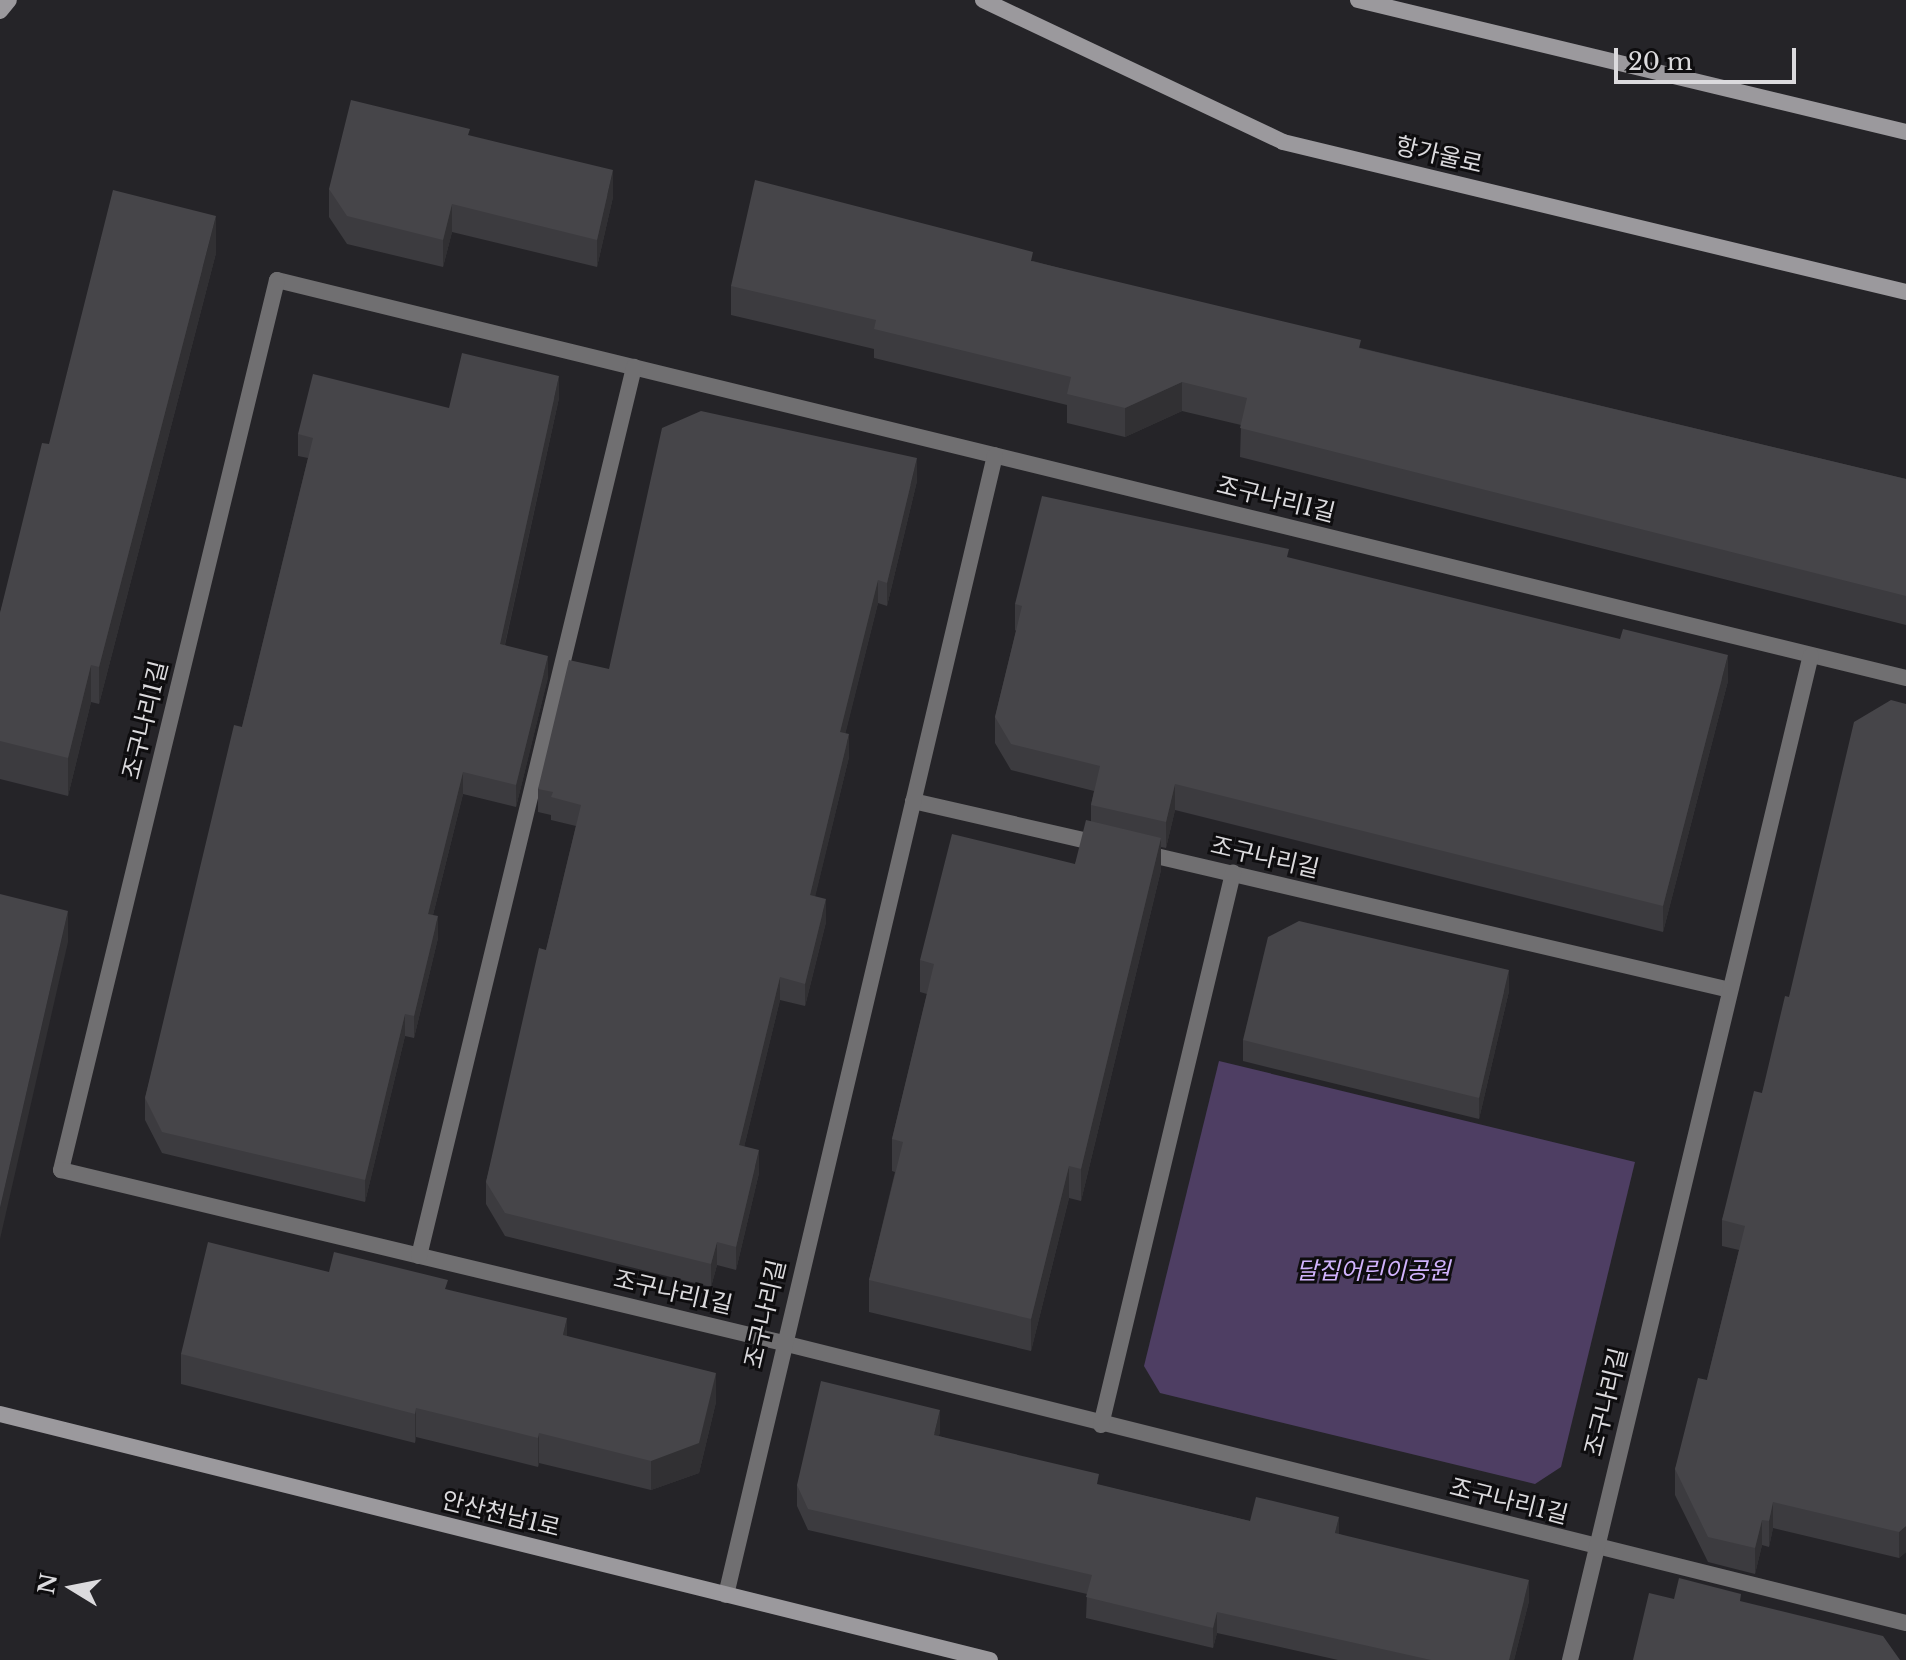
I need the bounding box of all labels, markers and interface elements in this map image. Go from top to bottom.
scale bar [1618,32,1800,82]
text: 20 m [1628,47,1693,76]
street label: 항가울로 [1393,131,1485,179]
street label: 조구나리1길 [1214,470,1338,528]
street label: 조구나리1길 [116,658,174,782]
street label: 조구나리길 [1208,831,1322,883]
street label: 조구나리길 [739,1257,791,1371]
park label: 달집어린이공원 [1296,1257,1450,1285]
street label: 조구나리1길 [611,1264,735,1320]
street label: 조구나리길 [1579,1345,1633,1459]
street label: 조구나리1길 [1447,1472,1571,1530]
street label: 안산천남1로 [439,1485,563,1543]
north arrow [32,1548,112,1628]
text: N [33,1571,63,1596]

